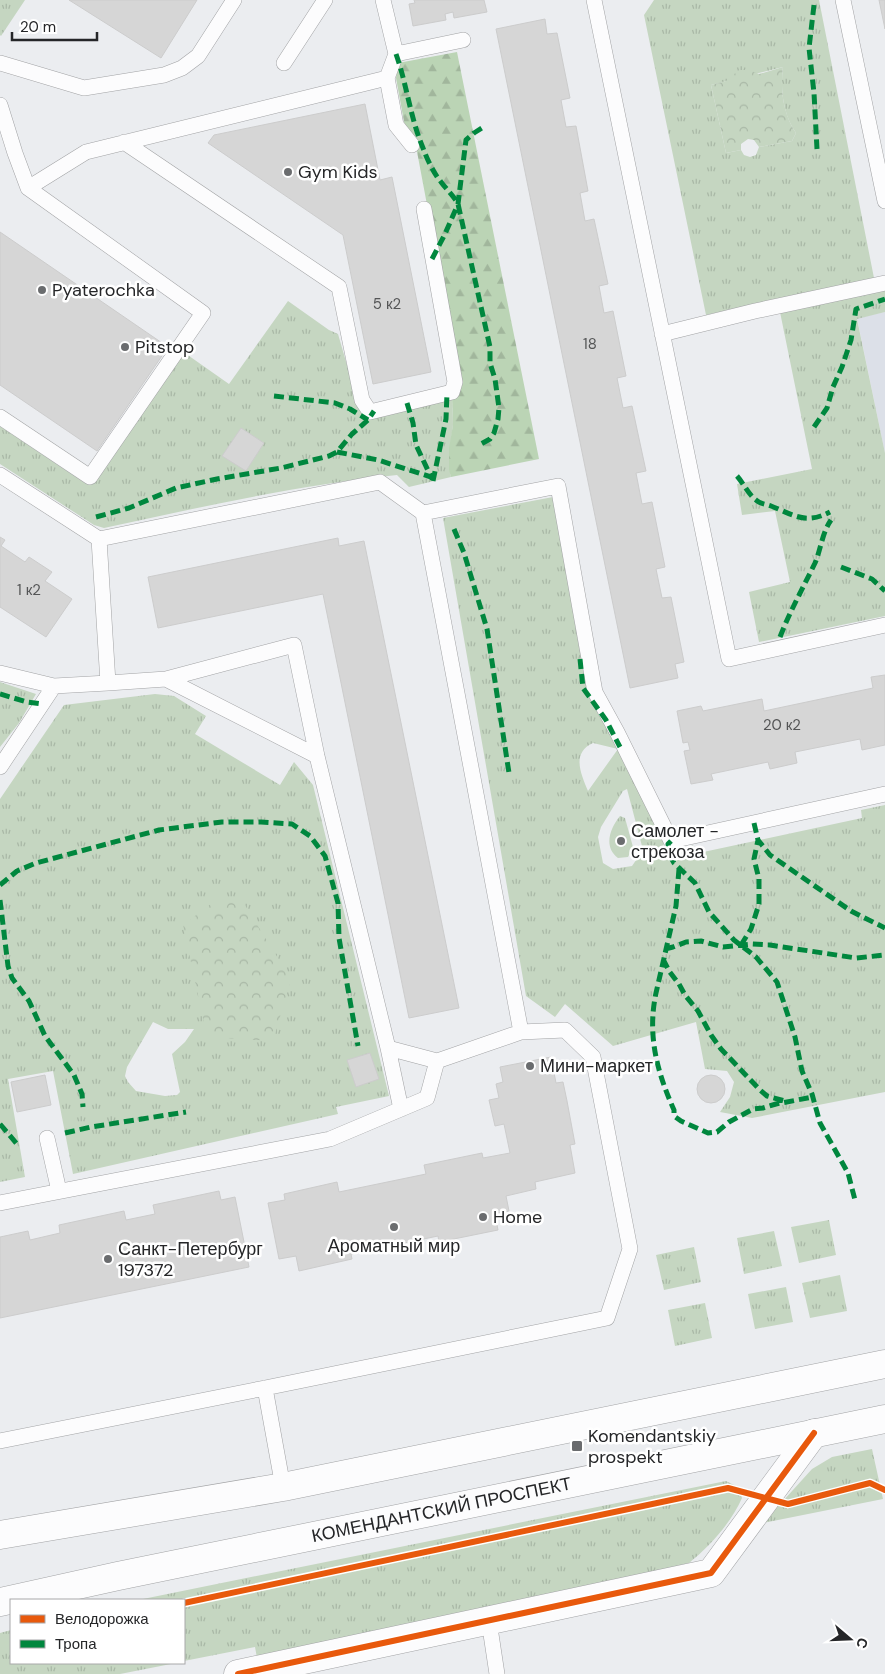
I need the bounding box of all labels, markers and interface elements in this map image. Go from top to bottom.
scale bar [12,10,98,42]
text: 20 m [20,17,56,37]
place label: Gym Kids [298,160,378,184]
marker: Gym Kids [282,166,294,178]
place label: Pyaterochka [52,278,155,302]
marker: Pyaterochka [36,284,48,296]
house number: 5 к2 [373,294,401,314]
house number: 18 [583,334,597,354]
place label: Pitstop [135,335,194,359]
marker: Pitstop [119,341,131,353]
house number: 1 к2 [17,580,41,600]
house number: 20 к2 [763,715,801,735]
place label: Самолет - стрекоза [631,819,719,864]
marker: Самолет - стрекоза [615,835,627,847]
place label: Мини-маркет [540,1054,653,1078]
marker: Мини-маркет [524,1060,536,1072]
place label: Home [493,1205,542,1229]
marker: Home [477,1211,489,1223]
marker: Ароматный мир [388,1221,400,1233]
place label: Ароматный мир [328,1234,460,1258]
place label: Санкт-Петербург 197372 [118,1237,263,1282]
marker: Санкт-Петербург 197372 [102,1253,114,1265]
place label: Komendantskiy prospekt [588,1424,716,1469]
marker: Komendantskiy prospekt [570,1439,584,1453]
street label: КОМЕНДАНТСКИЙ ПРОСПЕКТ [309,1471,574,1548]
legend [10,1599,185,1664]
text: Велодорожка [55,1609,149,1629]
north arrow [825,1614,875,1664]
text: Тропа [55,1634,97,1654]
text: С [852,1636,872,1651]

